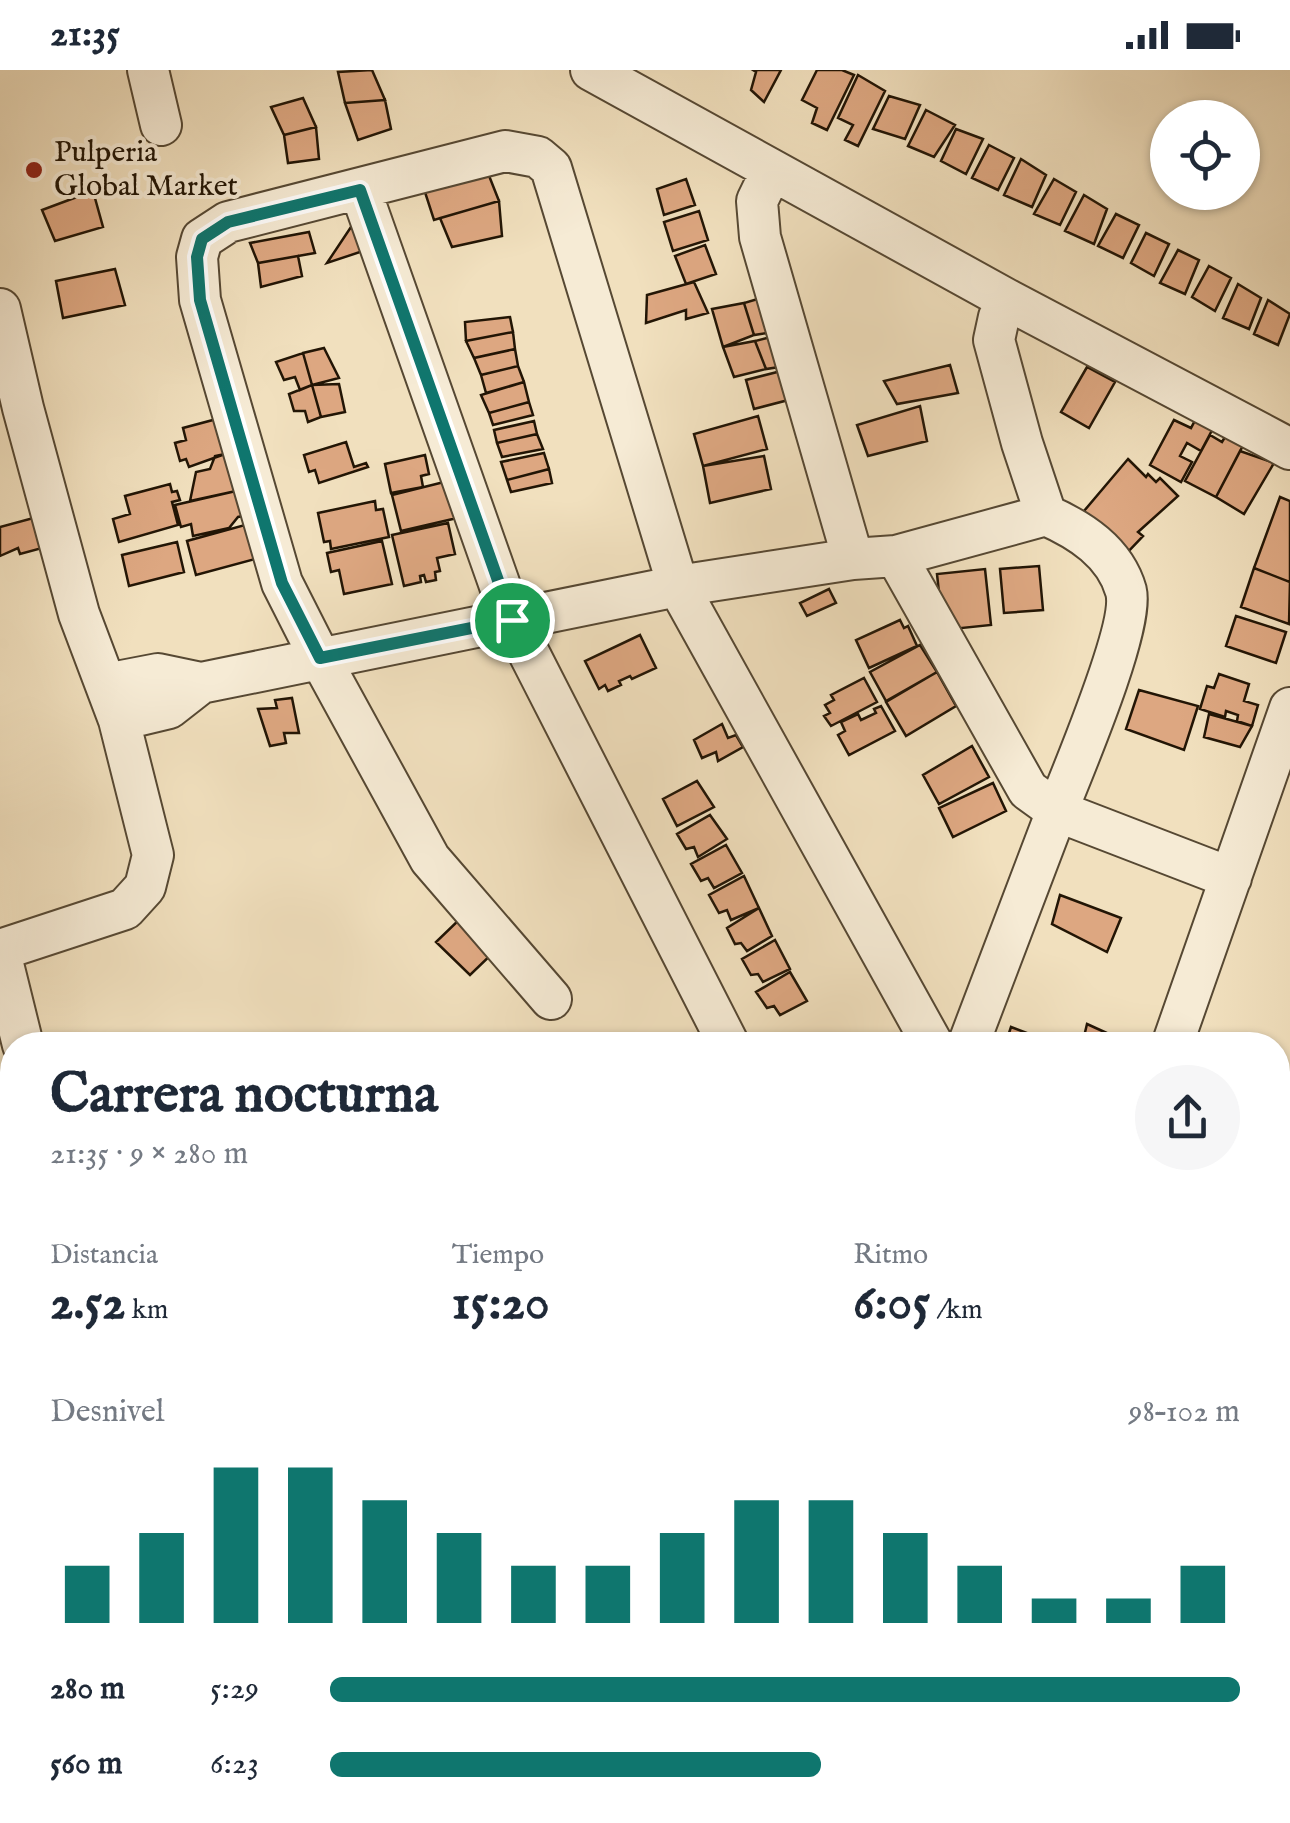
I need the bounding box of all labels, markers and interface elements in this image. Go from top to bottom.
text: 21:35 [50,11,120,59]
map controls [1150,100,1260,210]
button: locate [1150,100,1260,210]
place label: Pulperia Global Market [54,134,238,206]
marker: Pulperia Global Market [23,159,45,181]
pin [470,578,555,663]
icon: arrive [485,593,540,648]
text: Carrera nocturna [50,1061,438,1131]
button: share [1135,1065,1240,1170]
text: 21:35 · 9 × 280 m [50,1134,248,1175]
text: Distancia [50,1238,158,1273]
text: Tiempo [452,1238,544,1273]
text: Ritmo [853,1238,928,1273]
text: 2.52 [50,1273,126,1336]
text: 15:20 [452,1273,550,1336]
text: 6:05 [853,1273,930,1336]
text: km [126,1293,168,1328]
text: /km [930,1293,983,1328]
text: Desnivel [50,1392,165,1433]
text: 98–102 m [1129,1392,1240,1433]
text: 280 m [50,1669,125,1710]
text: 5:29 [210,1669,259,1710]
text: 560 m [50,1744,122,1785]
text: 6:23 [210,1744,259,1785]

